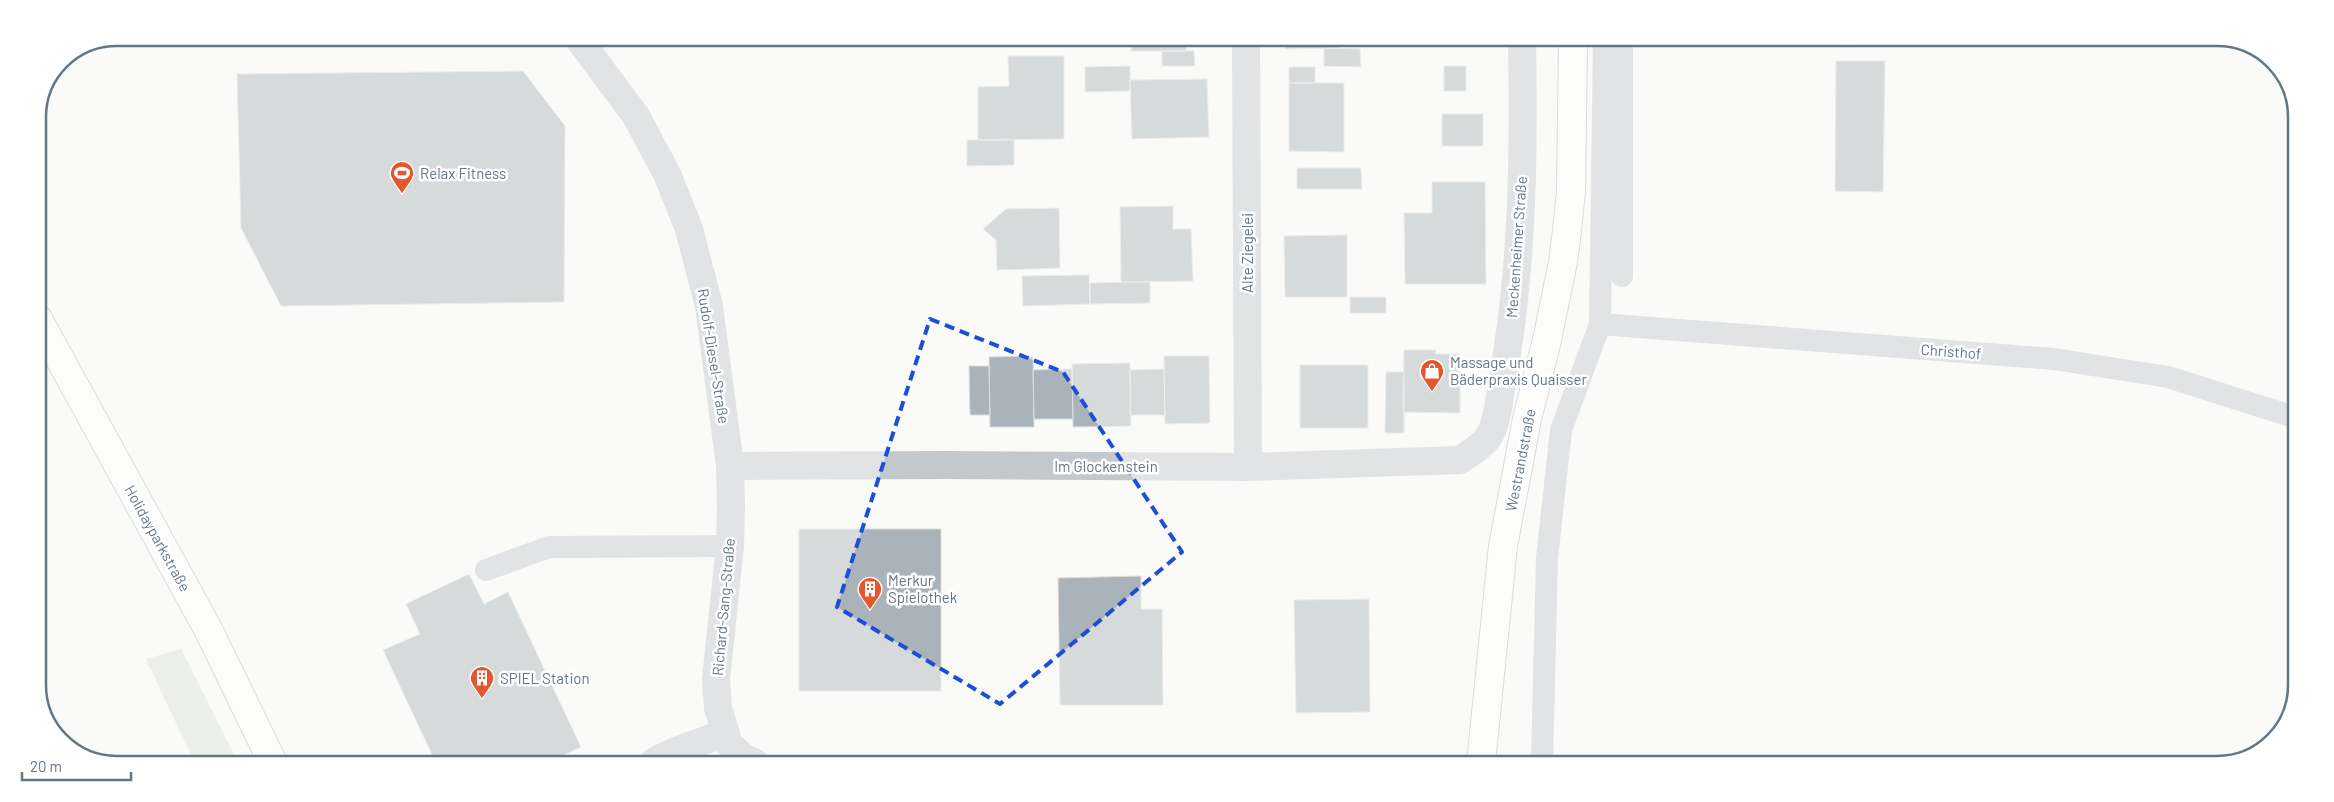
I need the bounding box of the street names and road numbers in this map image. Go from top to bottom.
street label: Meckenheimer Straße [1502,176,1530,318]
street label: Alte Ziegelei [1238,213,1256,293]
street label: Rudolf-Diesel-Straße [694,287,734,425]
street label: Christhof [1920,340,1982,362]
street label: Westrandstraße [1501,407,1539,513]
street label: Im Glockenstein [1054,457,1158,475]
street label: Holidayparkstraße [121,482,195,594]
street label: Richard-Sang-Straße [708,537,738,677]

